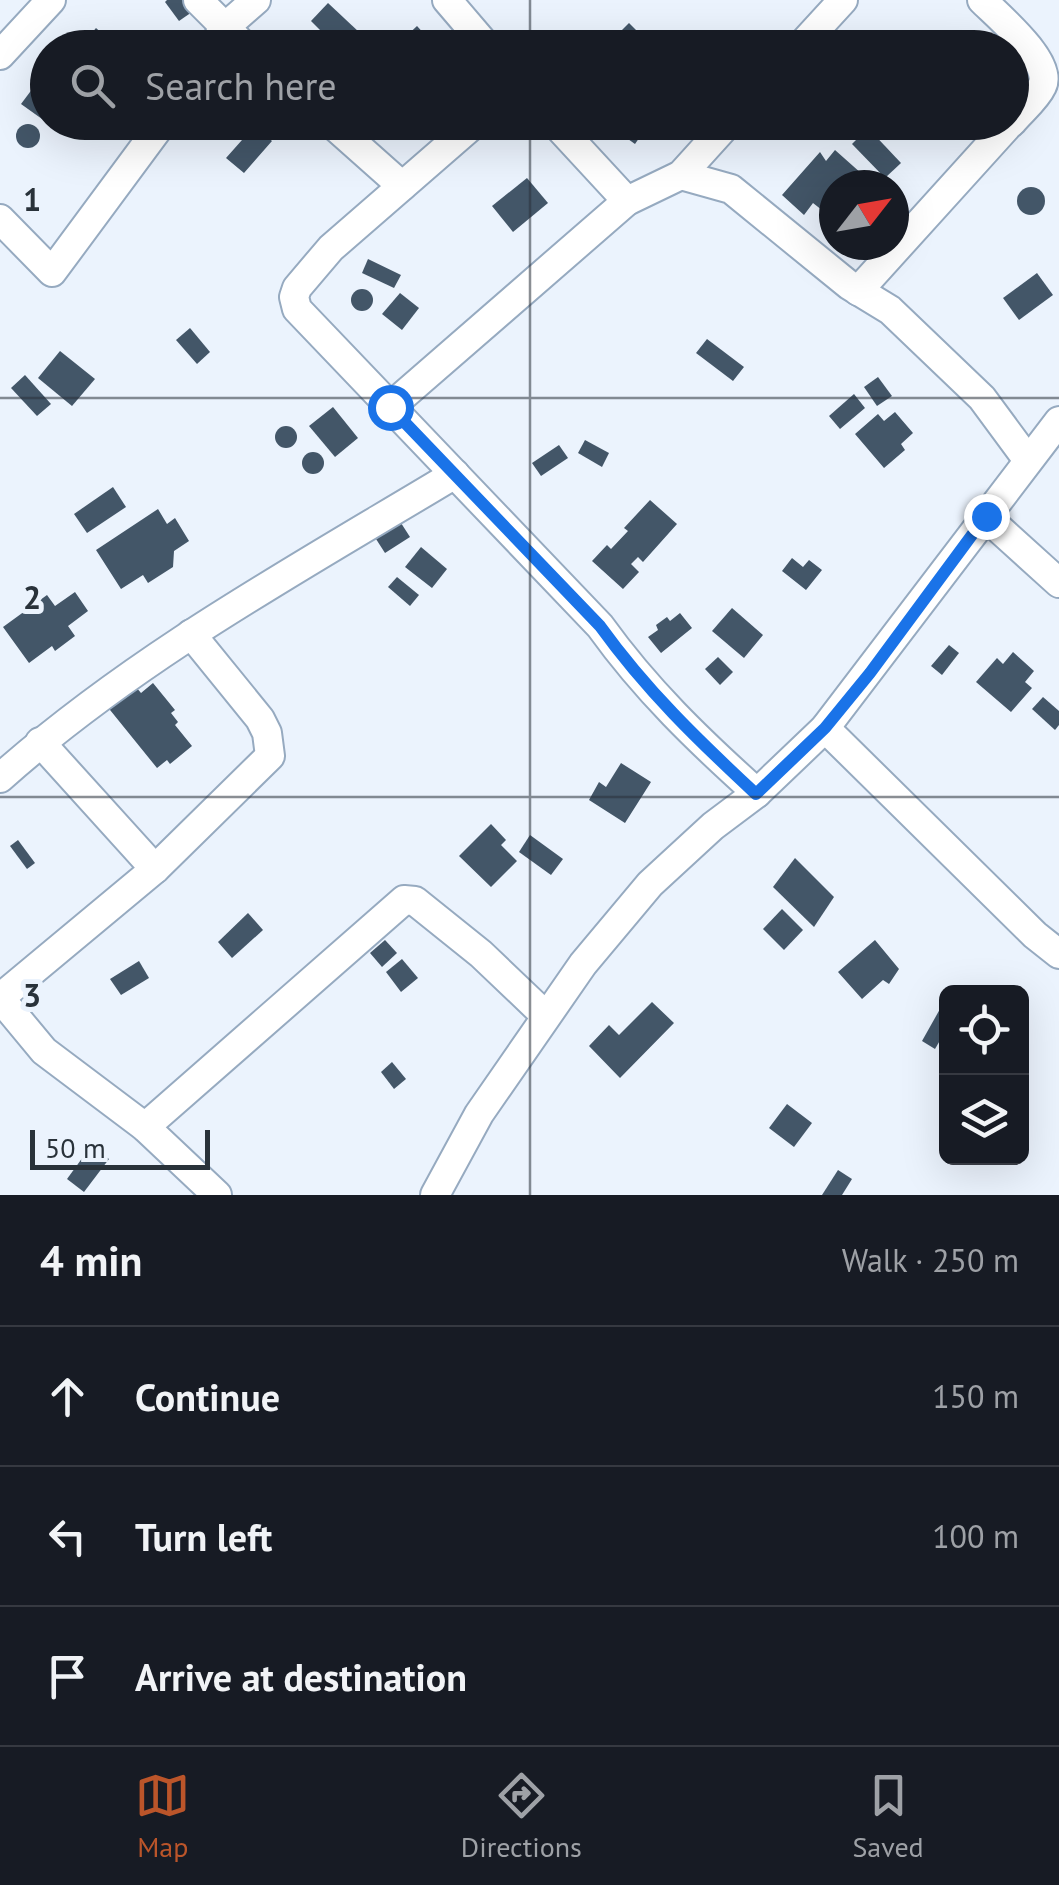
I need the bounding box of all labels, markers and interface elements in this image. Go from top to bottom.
search box [30,30,1029,140]
icon: search [65,58,120,113]
text: Search here [145,61,337,110]
north arrow [819,170,909,260]
text: 1 [23,178,41,220]
route start [368,385,414,431]
route end [964,494,1010,540]
text: 2 [23,576,41,618]
text: 3 [23,974,41,1016]
map controls [939,985,1029,1165]
button: locate [939,985,1029,1075]
button: layers [939,1075,1029,1165]
scale bar [30,1125,210,1170]
text: 50 m [45,1129,106,1166]
text: 4 min [40,1233,142,1288]
text: Walk · 250 m [842,1239,1019,1281]
icon: ahead [40,1369,95,1424]
text: Continue [135,1372,280,1421]
text: 150 m [932,1375,1019,1417]
icon: left [40,1509,95,1564]
text: Turn left [135,1512,272,1561]
text: 100 m [932,1515,1019,1557]
icon: arrive [40,1649,95,1704]
text: Arrive at destination [135,1652,467,1701]
tab: Map [135,1768,190,1865]
tab: Directions [461,1768,582,1865]
tab: Saved [852,1768,924,1865]

